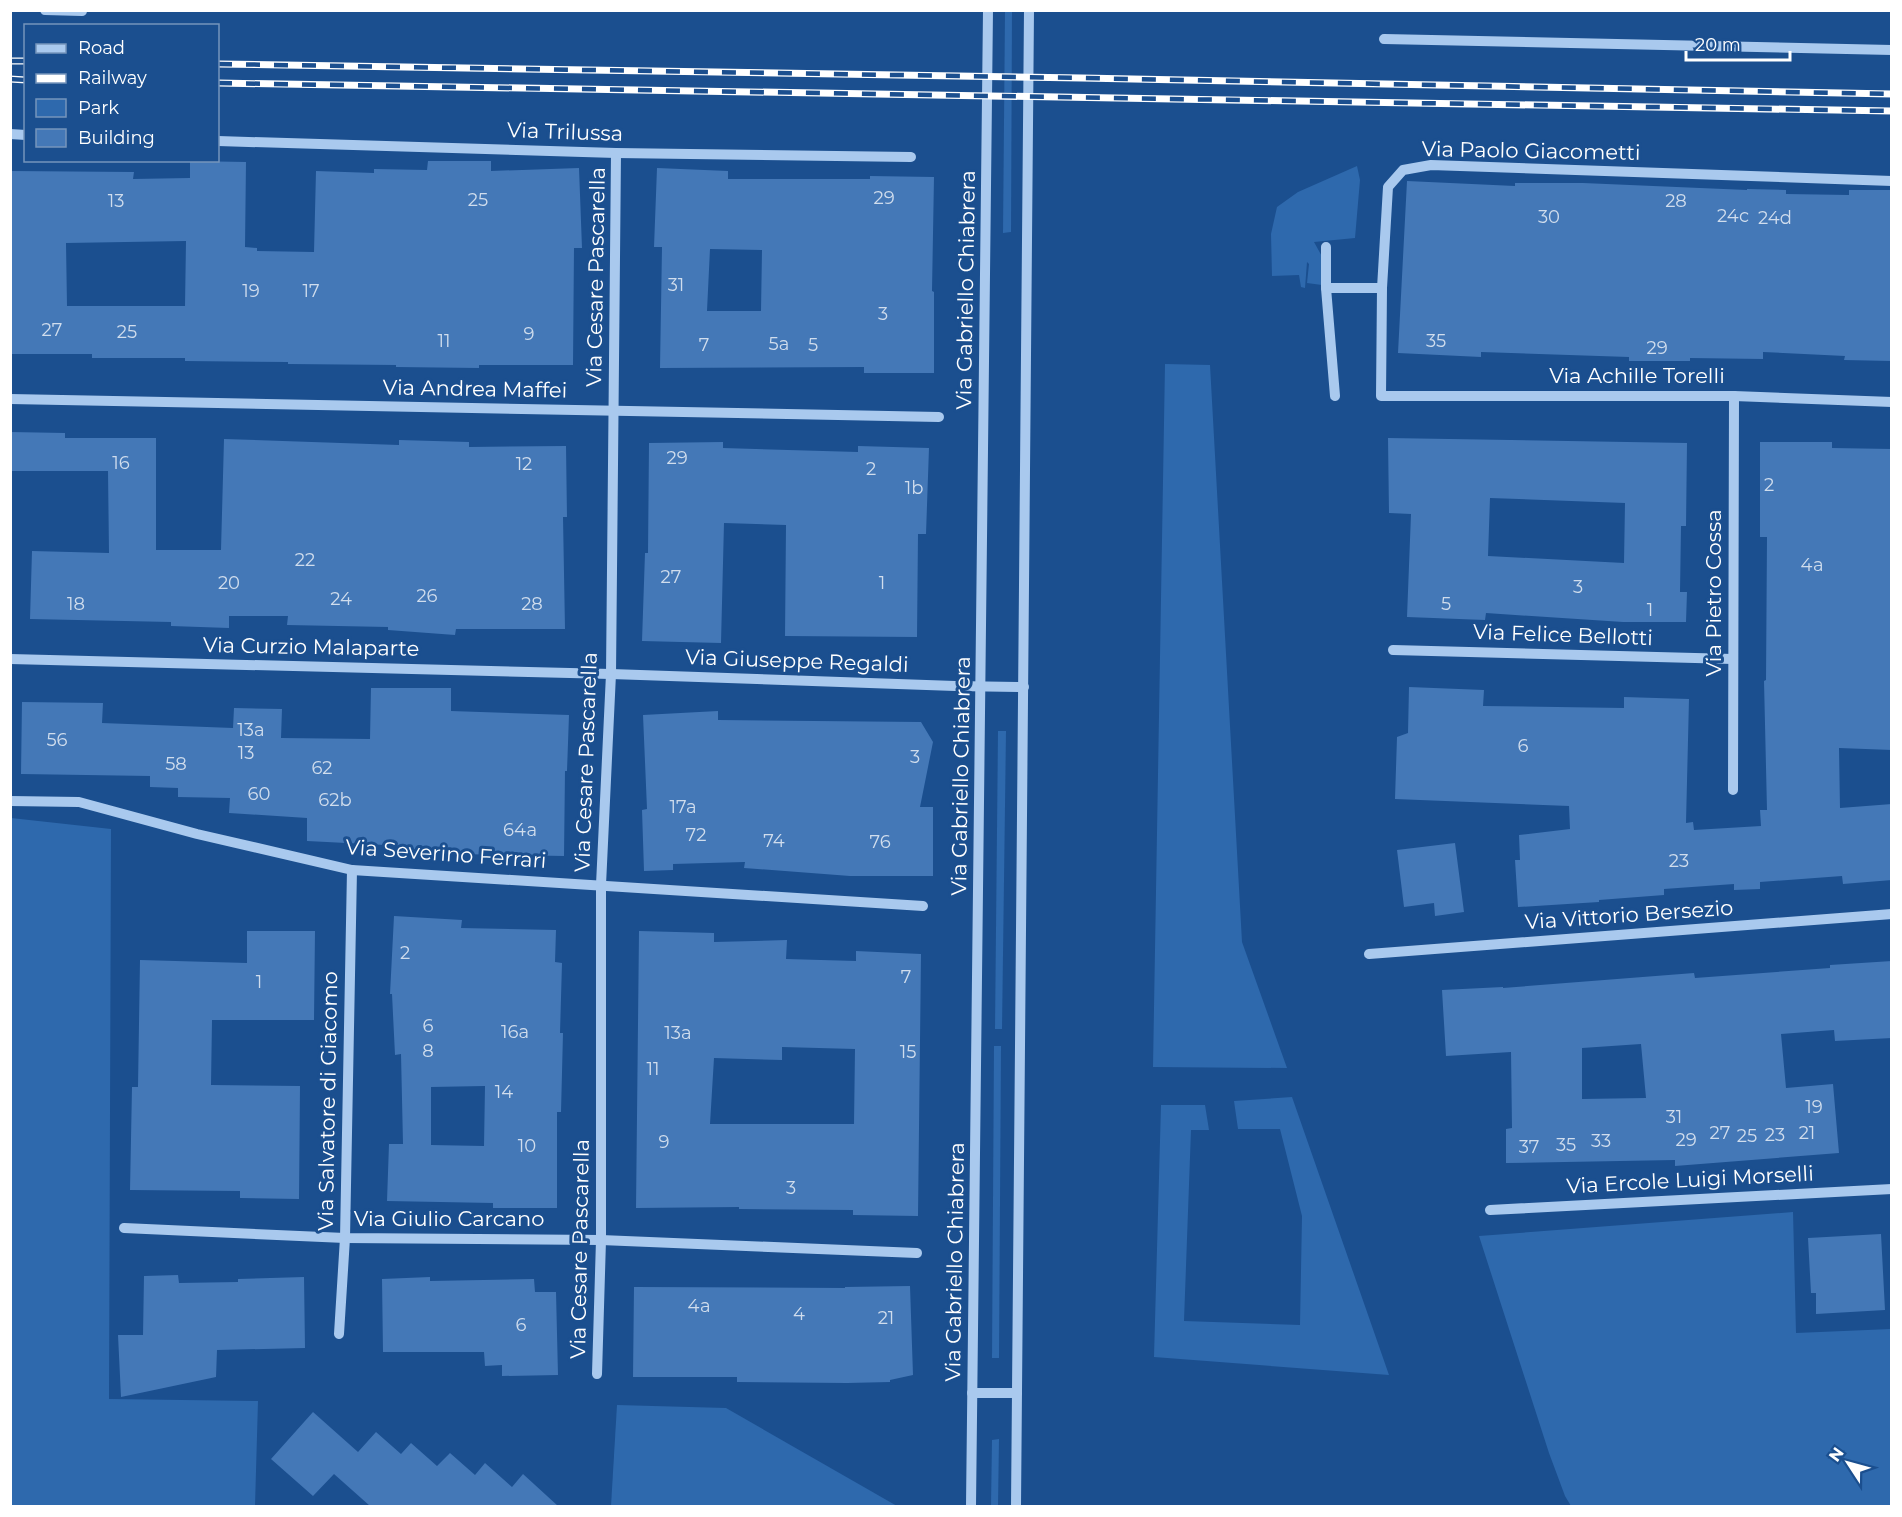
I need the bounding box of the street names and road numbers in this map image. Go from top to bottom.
street label: Via Trilussa [507,117,623,146]
street label: Via Paolo Giacometti [1421,136,1641,165]
street label: Via Cesare Pascarella [581,167,610,387]
street label: Via Gabriello Chiabrera [951,170,980,410]
street label: Via Achille Torelli [1549,363,1725,388]
street label: Via Andrea Maffei [382,374,568,403]
street label: Via Pietro Cossa [1701,509,1726,677]
street label: Via Felice Bellotti [1473,619,1653,650]
street label: Via Curzio Malaparte [203,632,419,661]
street label: Via Giuseppe Regaldi [685,644,909,677]
street label: Via Cesare Pascarella [569,652,602,872]
street label: Via Gabriello Chiabrera [946,656,975,896]
street label: Via Severino Ferrari [345,834,547,873]
street label: Via Vittorio Bersezio [1524,895,1734,934]
street label: Via Salvatore di Giacomo [313,971,342,1231]
street label: Via Cesare Pascarella [565,1139,594,1359]
street label: Via Gabriello Chiabrera [940,1142,969,1382]
street label: Via Ercole Luigi Morselli [1566,1161,1814,1198]
street label: Via Giulio Carcano [354,1206,544,1231]

